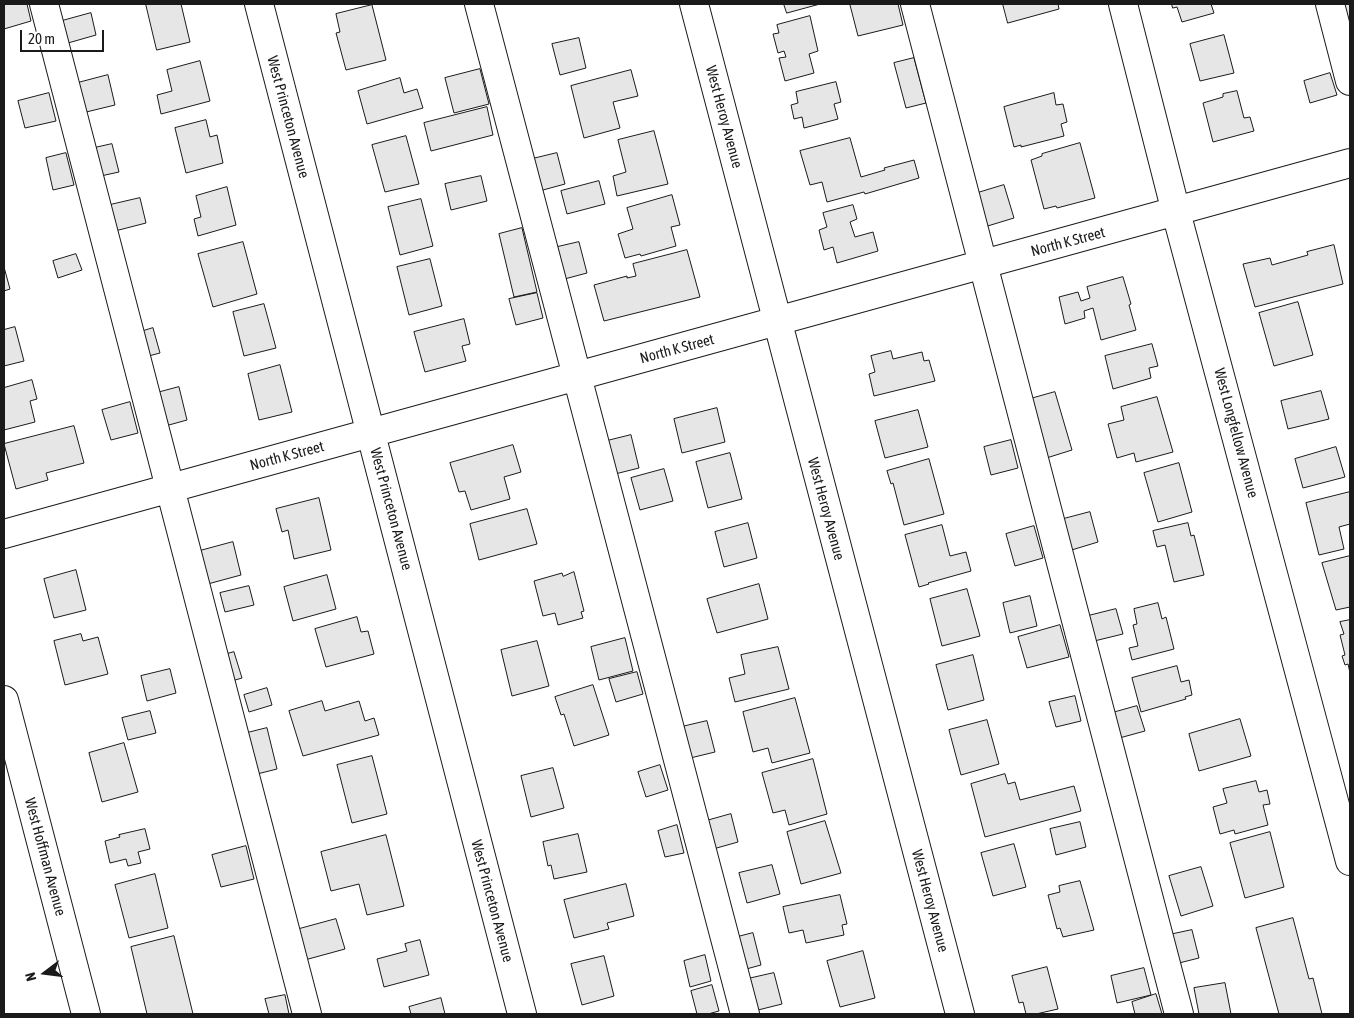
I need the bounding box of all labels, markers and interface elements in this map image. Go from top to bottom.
scale bar [22,20,106,52]
text: 20 m [28,30,55,47]
street label: West Princeton Avenue [263,54,313,180]
street label: West Heroy Avenue [702,64,746,170]
street label: North K Street [1029,223,1107,261]
street label: North K Street [638,330,716,368]
street label: West Longfellow Avenue [1210,366,1262,500]
street label: North K Street [248,437,326,475]
street label: West Princeton Avenue [366,446,416,572]
street label: West Heroy Avenue [804,456,848,562]
street label: West Hoffman Avenue [21,796,69,918]
street label: West Princeton Avenue [467,838,517,964]
street label: West Heroy Avenue [908,848,952,954]
north arrow [20,948,70,998]
text: N [22,971,39,983]

